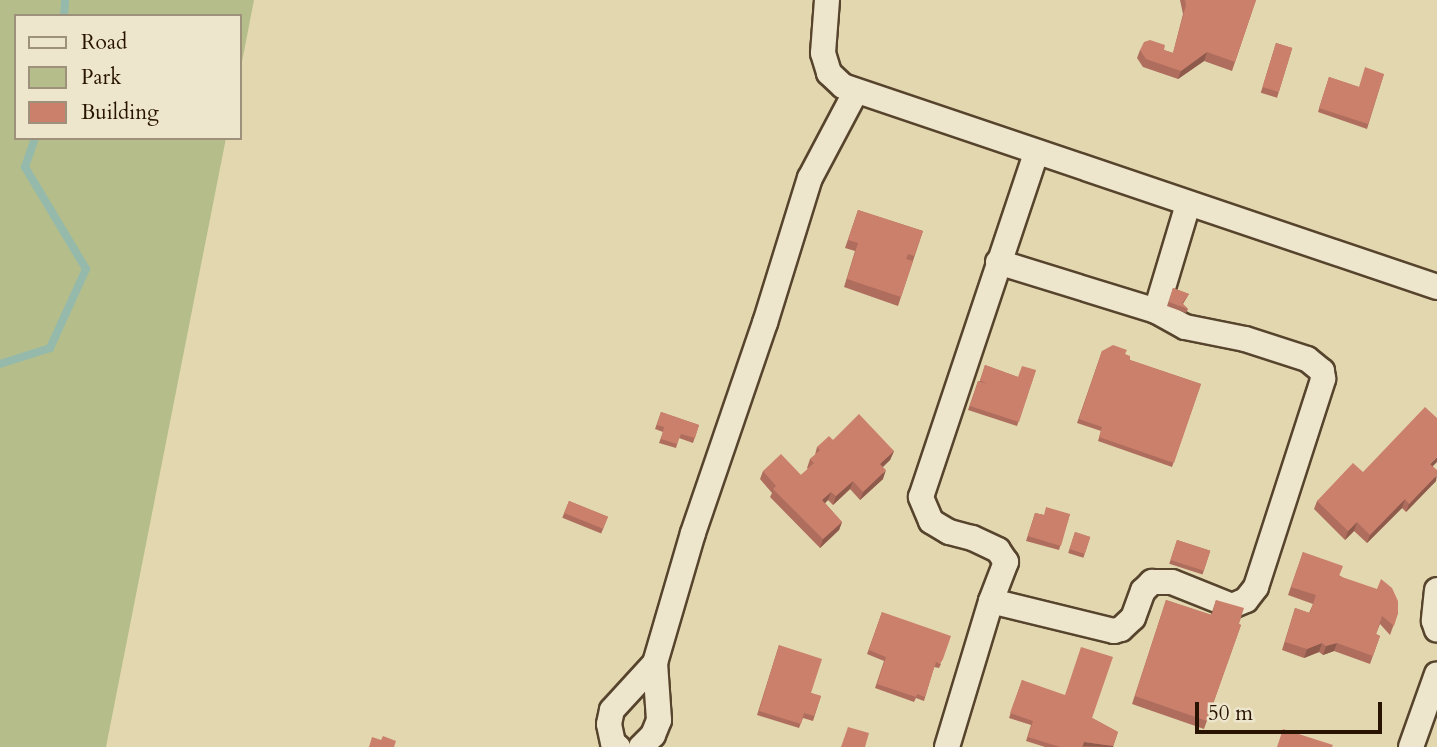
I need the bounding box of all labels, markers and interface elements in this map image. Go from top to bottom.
legend [14,14,242,140]
text: Road [81,28,127,57]
text: Park [81,63,121,92]
text: Building [81,98,159,127]
scale bar [1199,688,1386,732]
text: 50 m [1208,699,1253,728]

